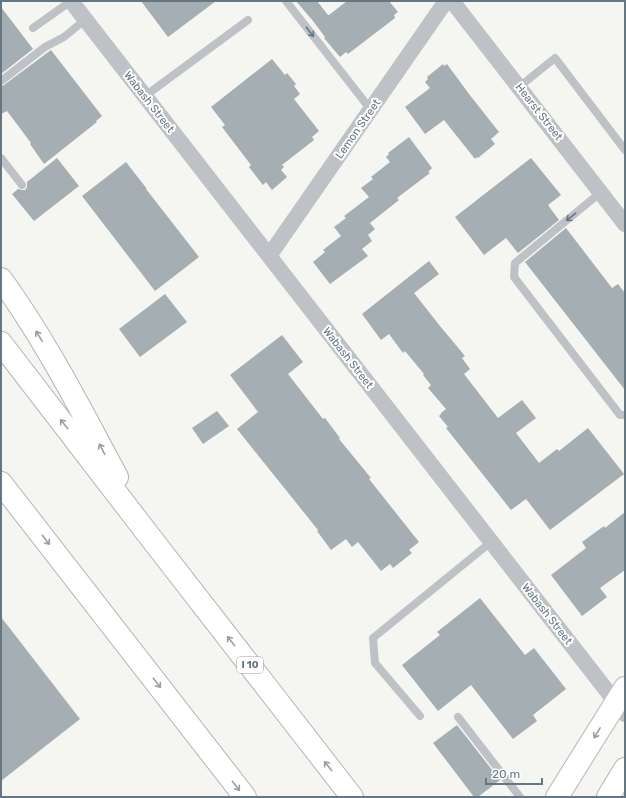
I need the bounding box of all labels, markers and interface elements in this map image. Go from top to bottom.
one-way arrow [305,26,314,37]
street label: Wabash Street [121,69,177,136]
street label: Hearst Street [513,81,566,144]
street label: Lemon Street [333,96,384,161]
one-way arrow [565,213,576,222]
street label: Wabash Street [320,325,376,392]
one-way arrow [34,330,42,342]
one-way arrow [59,419,68,430]
one-way arrow [98,443,106,455]
one-way arrow [41,535,50,546]
street label: Wabash Street [519,581,575,648]
one-way arrow [227,636,236,647]
road number: I 10 [237,657,263,673]
one-way arrow [152,678,161,689]
one-way arrow [593,727,601,738]
scale bar [486,760,542,786]
one-way arrow [324,761,333,772]
text: 20 m [492,767,520,781]
one-way arrow [232,780,241,791]

